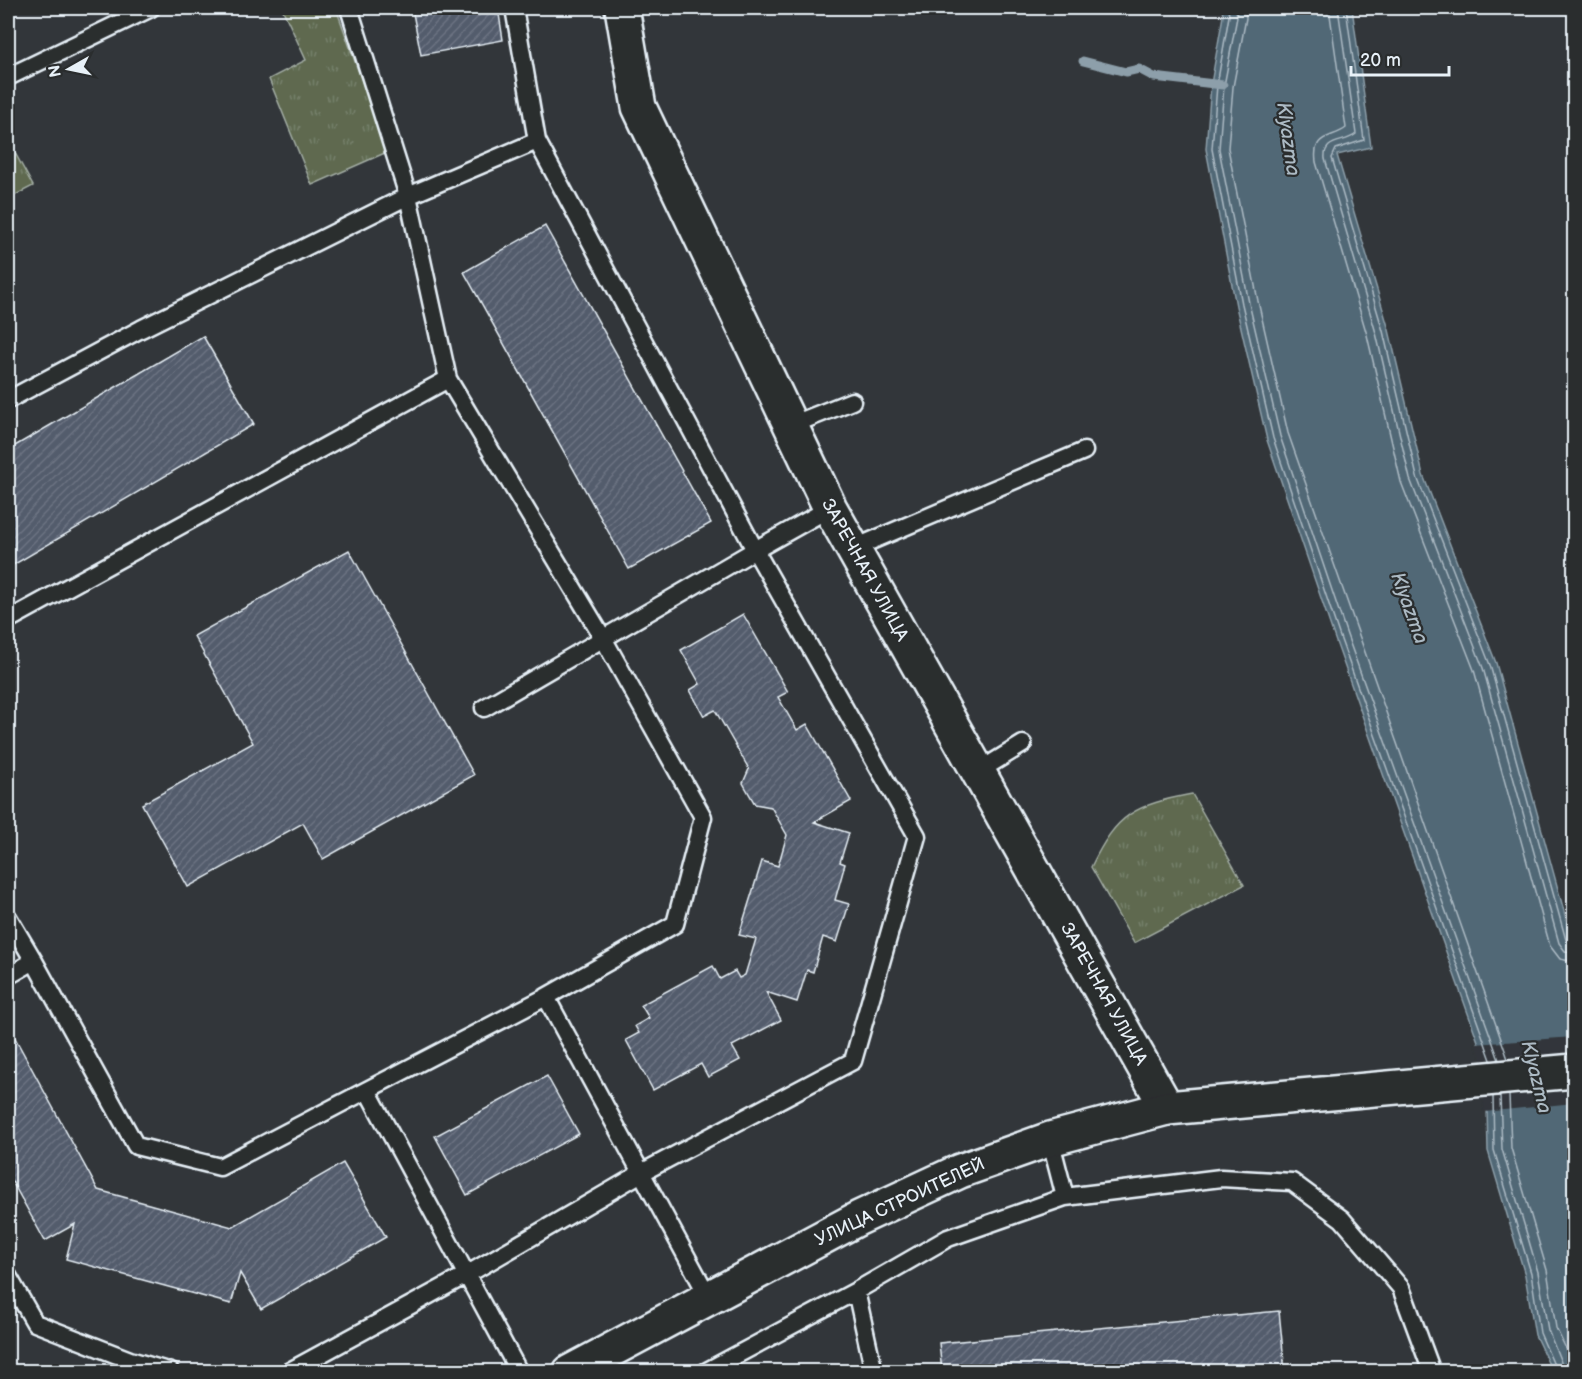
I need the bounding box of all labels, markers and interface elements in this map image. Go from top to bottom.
north arrow [39,39,99,99]
scale bar [1351,39,1448,77]
text: 20 m [1360,50,1401,71]
text: N [45,64,66,79]
water label: Klyazma [1271,100,1305,178]
street label: ЗАРЕЧНАЯ УЛИЦА [817,495,913,645]
water label: Klyazma [1385,569,1433,647]
street label: ЗАРЕЧНАЯ УЛИЦА [1056,919,1152,1069]
water label: Klyazma [1515,1038,1557,1116]
street label: УЛИЦА СТРОИТЕЛЕЙ [812,1153,988,1251]

